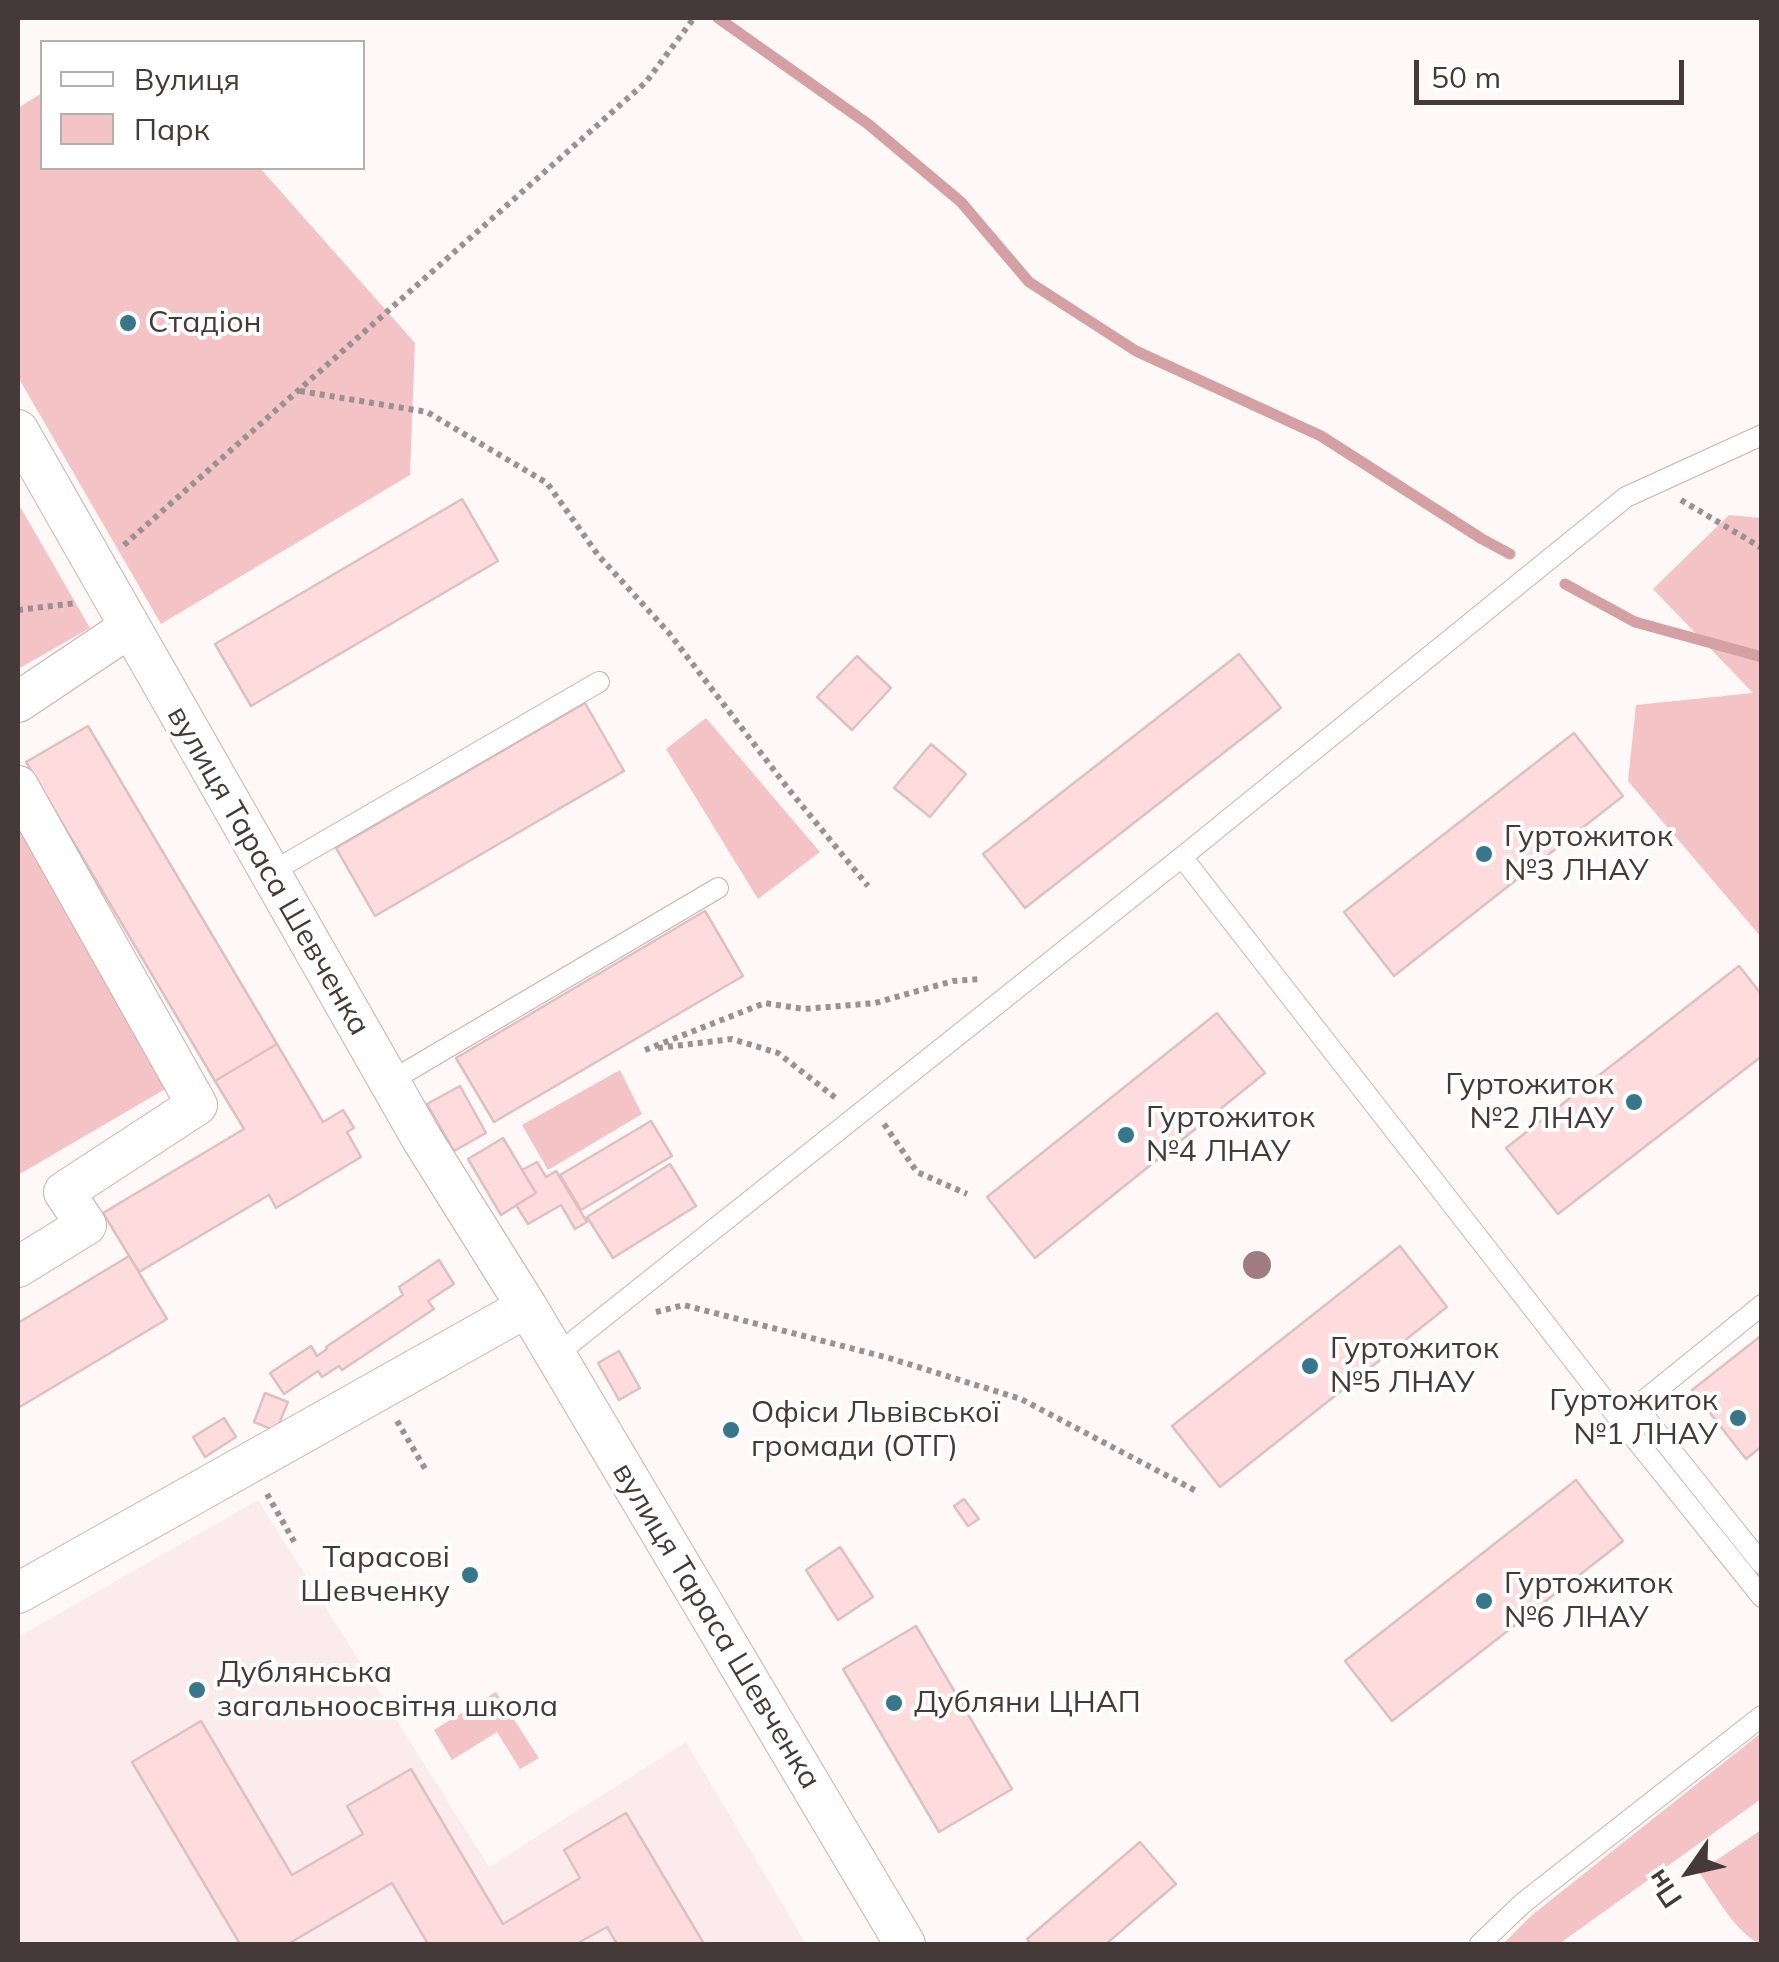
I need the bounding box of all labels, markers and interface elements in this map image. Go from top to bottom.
legend [40,40,365,170]
scale bar [1419,40,1689,102]
text: 50 m [1431,58,1501,96]
text: Вулиця [134,60,240,98]
text: Парк [134,110,210,148]
place label: Стадіон [148,305,262,341]
marker: Стадіон [117,312,139,334]
street label: вулиця Тараса Шевченка [159,700,377,1042]
place label: Гуртожиток №3 ЛНАУ [1504,819,1673,890]
marker: Гуртожиток №3 ЛНАУ [1473,843,1495,865]
place label: Гуртожиток №2 ЛНАУ [1445,1067,1614,1138]
marker: Гуртожиток №2 ЛНАУ [1623,1091,1645,1113]
place label: Гуртожиток №4 ЛНАУ [1146,1100,1315,1170]
marker: Гуртожиток №4 ЛНАУ [1115,1124,1137,1146]
place label: Гуртожиток №5 ЛНАУ [1330,1331,1499,1402]
marker: Гуртожиток №5 ЛНАУ [1299,1355,1321,1377]
place label: Гуртожиток №1 ЛНАУ [1549,1383,1718,1454]
place label: Офіси Львівської громади (ОТГ) [751,1395,1000,1466]
marker: Гуртожиток №1 ЛНАУ [1727,1407,1749,1429]
marker: Офіси Львівської громади (ОТГ) [720,1419,742,1441]
street label: вулиця Тараса Шевченка [604,1456,828,1796]
place label: Тарасові Шевченку [300,1540,450,1610]
marker: Тарасові Шевченку [459,1564,481,1586]
place label: Гуртожиток №6 ЛНАУ [1504,1566,1673,1636]
marker: Гуртожиток №6 ЛНАУ [1473,1590,1495,1612]
place label: Дублянська загальноосвітня школа [217,1655,558,1726]
marker: Дублянська загальноосвітня школа [186,1679,208,1701]
place label: Дубляни ЦНАП [914,1685,1141,1721]
marker: Дубляни ЦНАП [883,1692,905,1714]
north arrow [1639,1822,1739,1922]
text: Пн [1638,1863,1689,1915]

